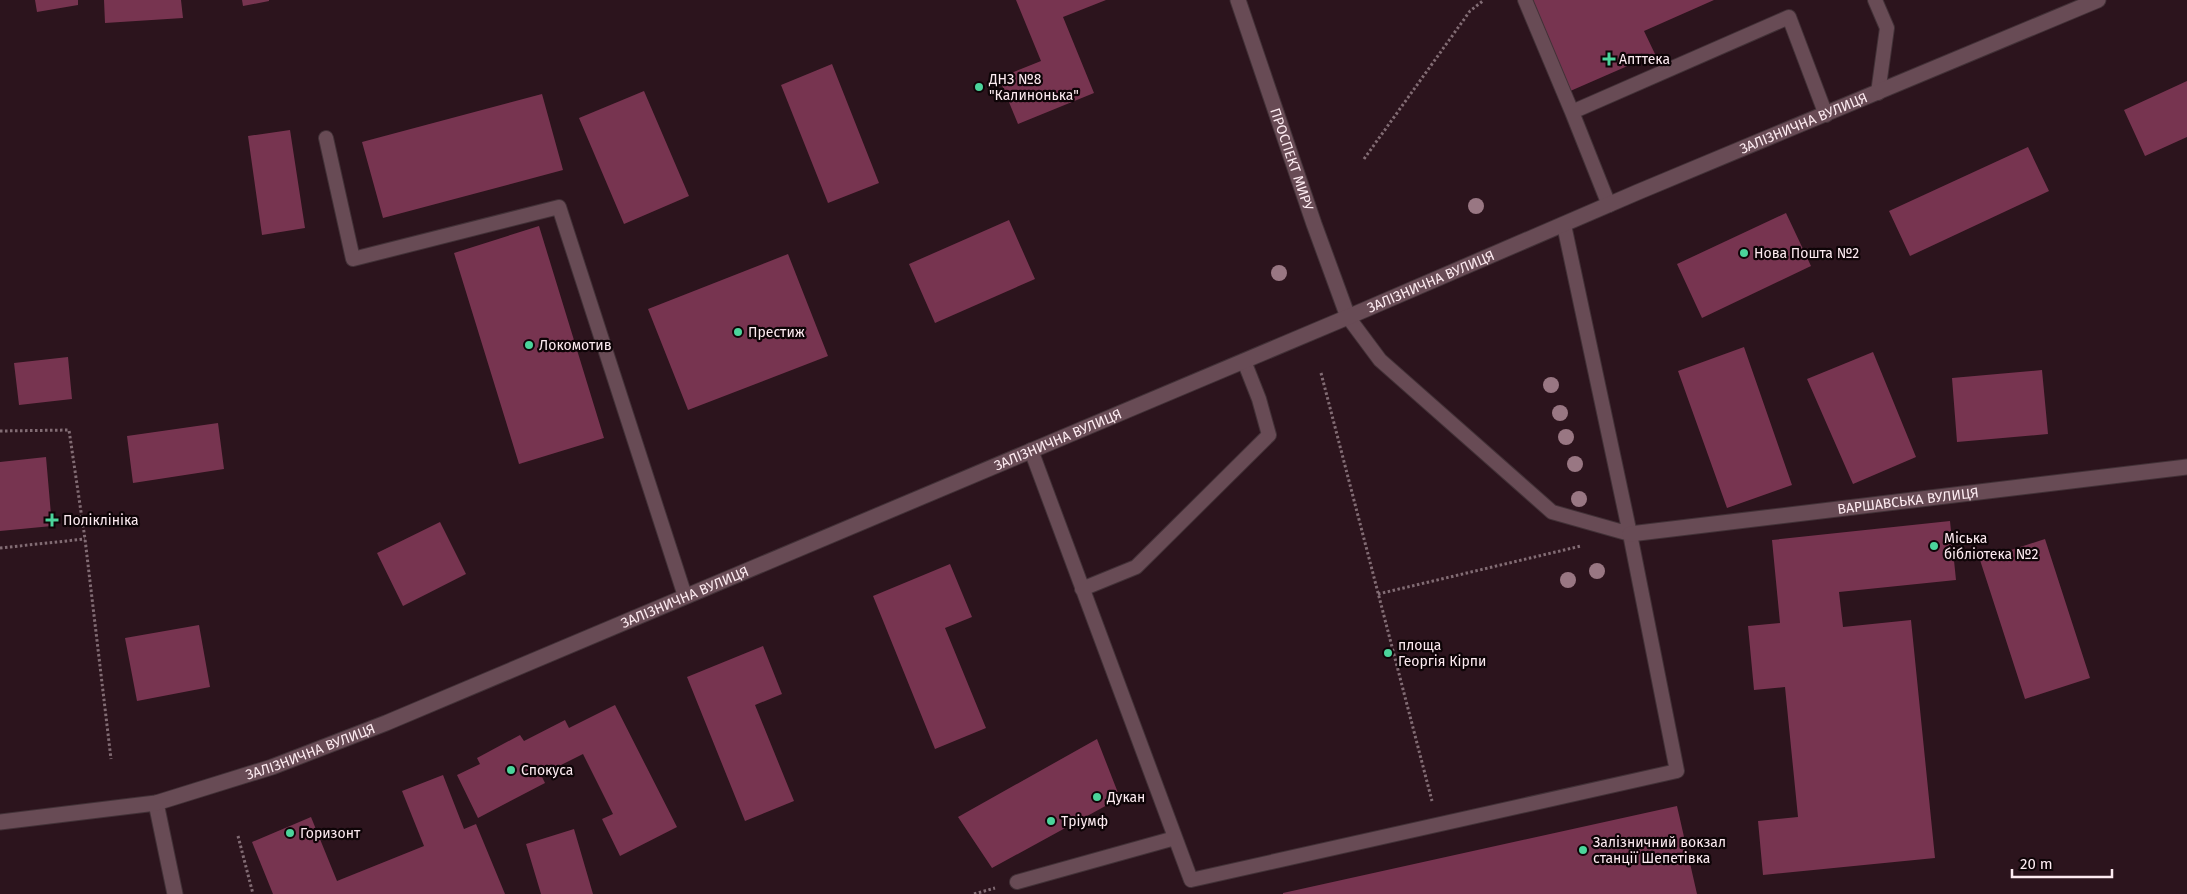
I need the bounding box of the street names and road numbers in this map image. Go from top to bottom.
street label: ЗАЛІЗНИЧНА ВУЛИЦЯ [1737,89,1870,157]
street label: ПРОСПЕКТ МИРУ [1267,106,1317,213]
street label: ЗАЛІЗНИЧНА ВУЛИЦЯ [1364,246,1497,316]
street label: ЗАЛІЗНИЧНА ВУЛИЦЯ [991,405,1124,474]
street label: ВАРШАВСЬКА ВУЛИЦЯ [1836,484,1980,517]
street label: ЗАЛІЗНИЧНА ВУЛИЦЯ [618,562,751,631]
street label: ЗАЛІЗНИЧНА ВУЛИЦЯ [244,720,378,783]

